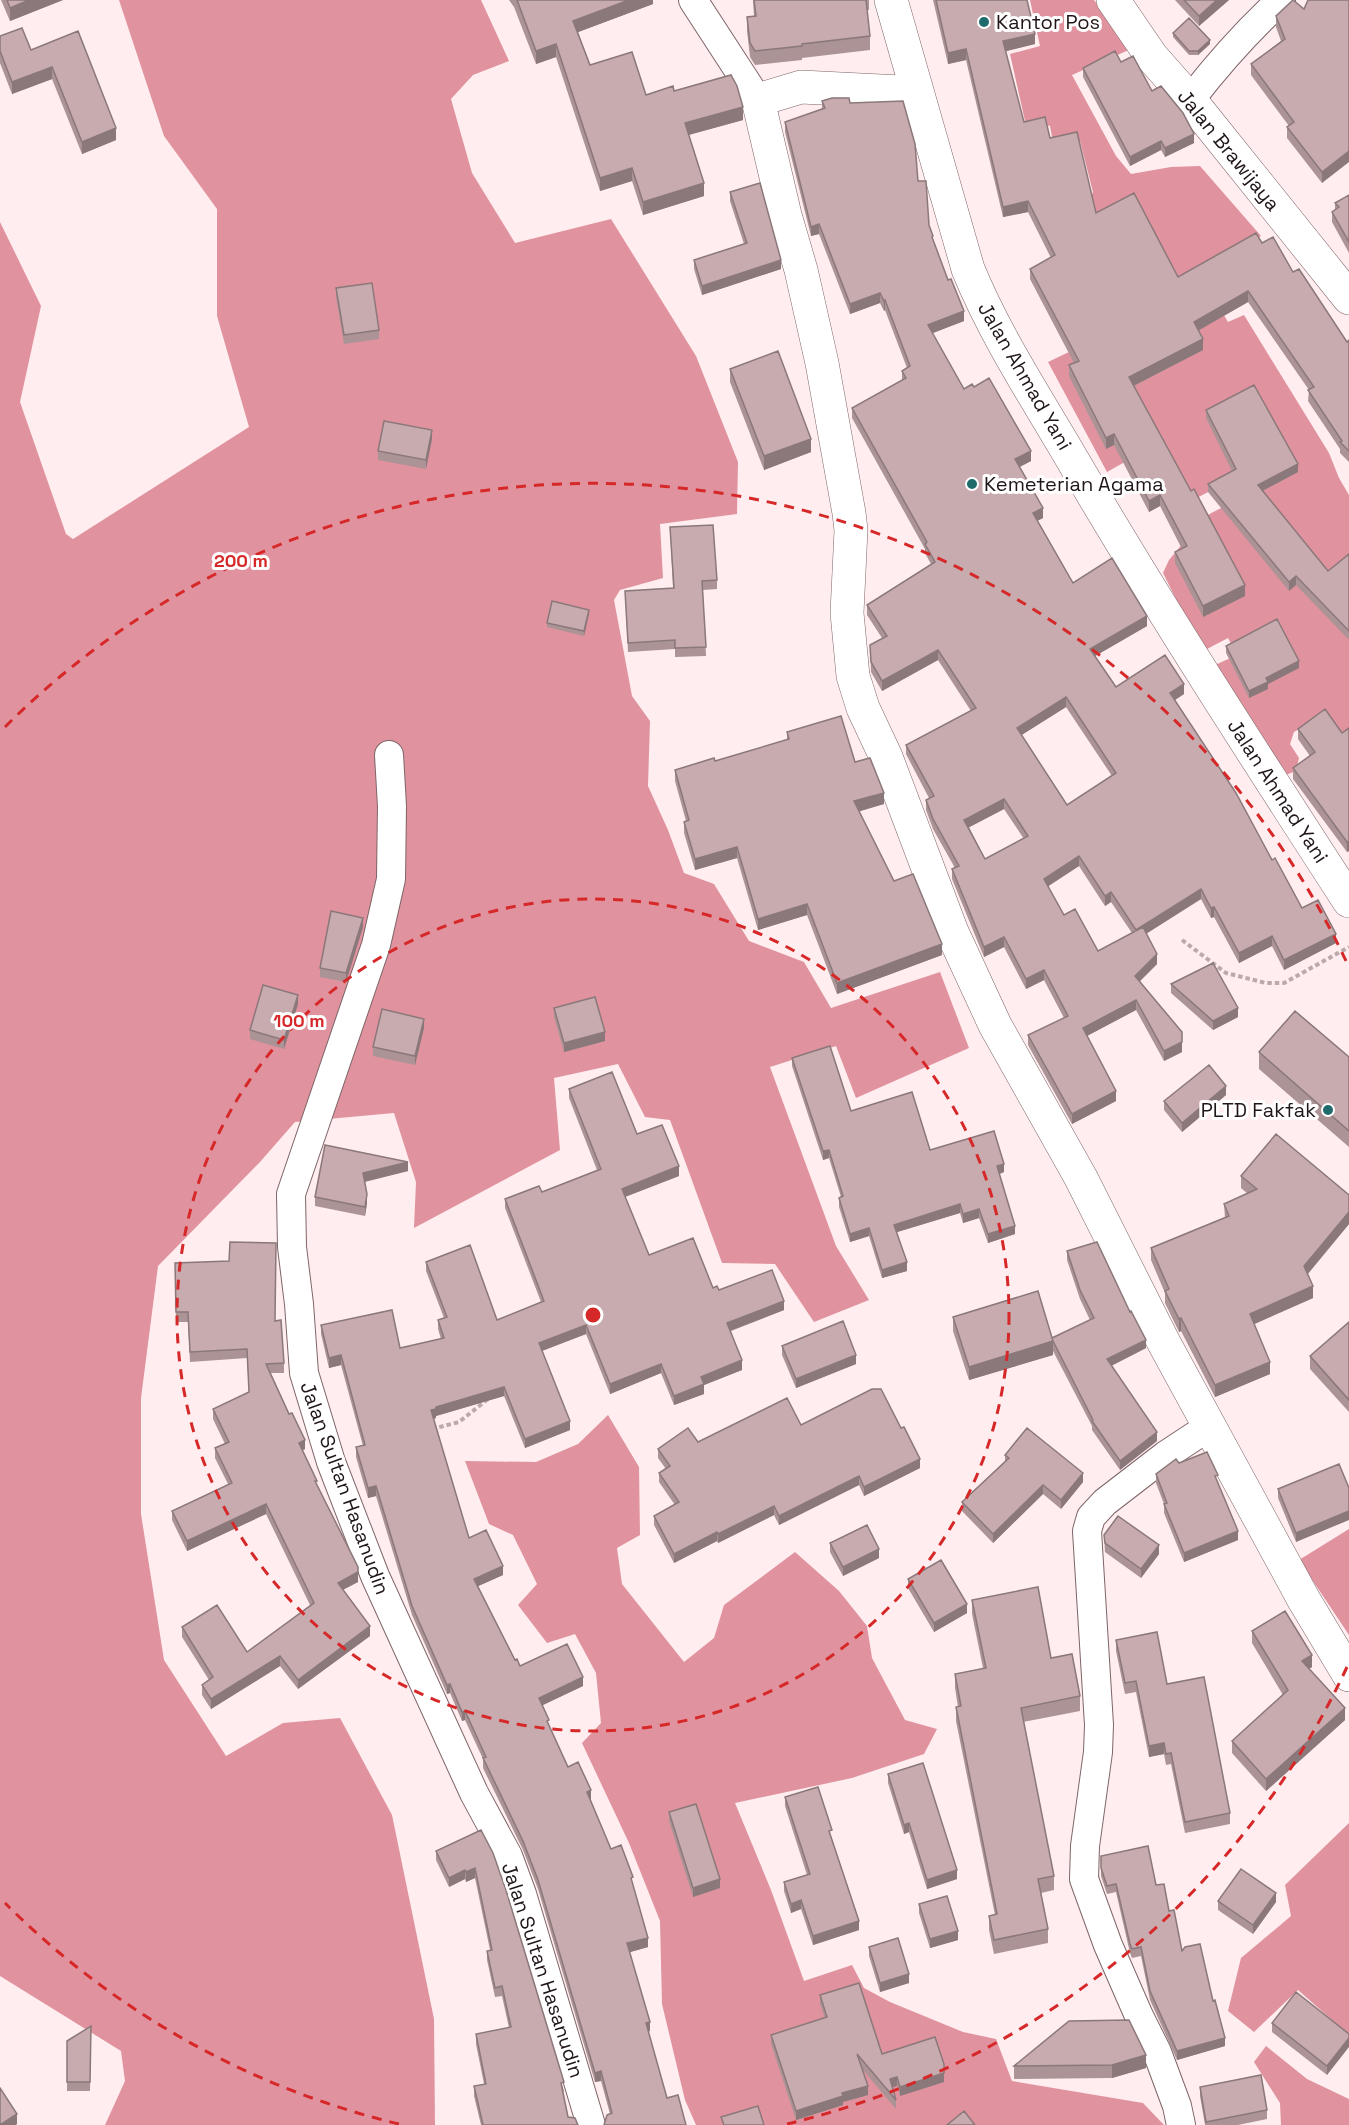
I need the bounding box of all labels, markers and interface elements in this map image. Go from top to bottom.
place label: Kantor Pos [996,9,1100,35]
marker: Kantor Pos [977,15,991,29]
street label: Jalan Brawijaya [1172,84,1286,216]
street label: Jalan Ahmad Yani [972,297,1078,455]
place label: Kemeterian Agama [984,471,1164,497]
marker: Kemeterian Agama [965,477,979,491]
text: 200 m [214,549,268,572]
street label: Jalan Ahmad Yani [1222,714,1334,868]
text: 100 m [273,1009,325,1032]
place label: PLTD Fakfak [1201,1097,1316,1123]
marker: PLTD Fakfak [1321,1103,1335,1117]
centre of rings [583,1305,603,1325]
street label: Jalan Sultan Hasanudin [294,1378,396,1598]
street label: Jalan Sultan Hasanudin [496,1859,590,2081]

